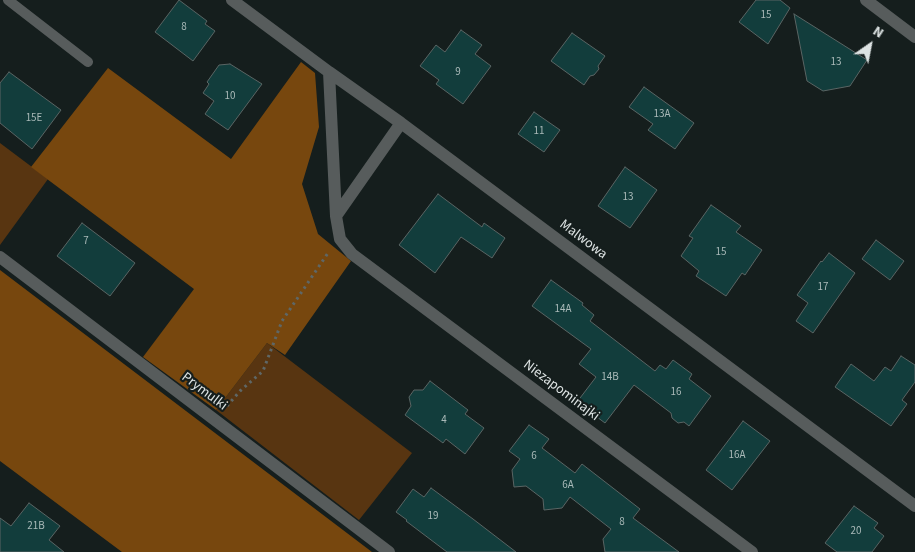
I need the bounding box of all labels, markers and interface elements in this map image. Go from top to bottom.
house number: 15 [761,9,771,23]
north arrow [845,20,895,70]
house number: 8 [181,21,187,35]
text: N [869,21,888,43]
house number: 13 [831,56,841,70]
house number: 9 [455,66,461,80]
house number: 10 [225,90,235,104]
house number: 13A [654,108,670,122]
house number: 15E [26,112,42,126]
house number: 11 [534,125,544,139]
house number: 13 [623,191,633,205]
street label: Malwowa [556,217,610,263]
house number: 7 [83,235,89,249]
house number: 15 [716,246,726,260]
house number: 17 [818,281,828,295]
house number: 14A [555,303,571,317]
street label: Niezapominajki [520,357,602,425]
street label: Prymulki [178,369,230,415]
house number: 14B [601,371,619,385]
house number: 16 [671,386,681,400]
house number: 4 [441,414,447,428]
house number: 16A [729,449,745,463]
house number: 6 [531,450,537,464]
house number: 6A [562,479,574,493]
house number: 19 [428,510,438,524]
house number: 8 [619,516,625,530]
house number: 21B [27,520,45,534]
house number: 20 [851,525,861,539]

